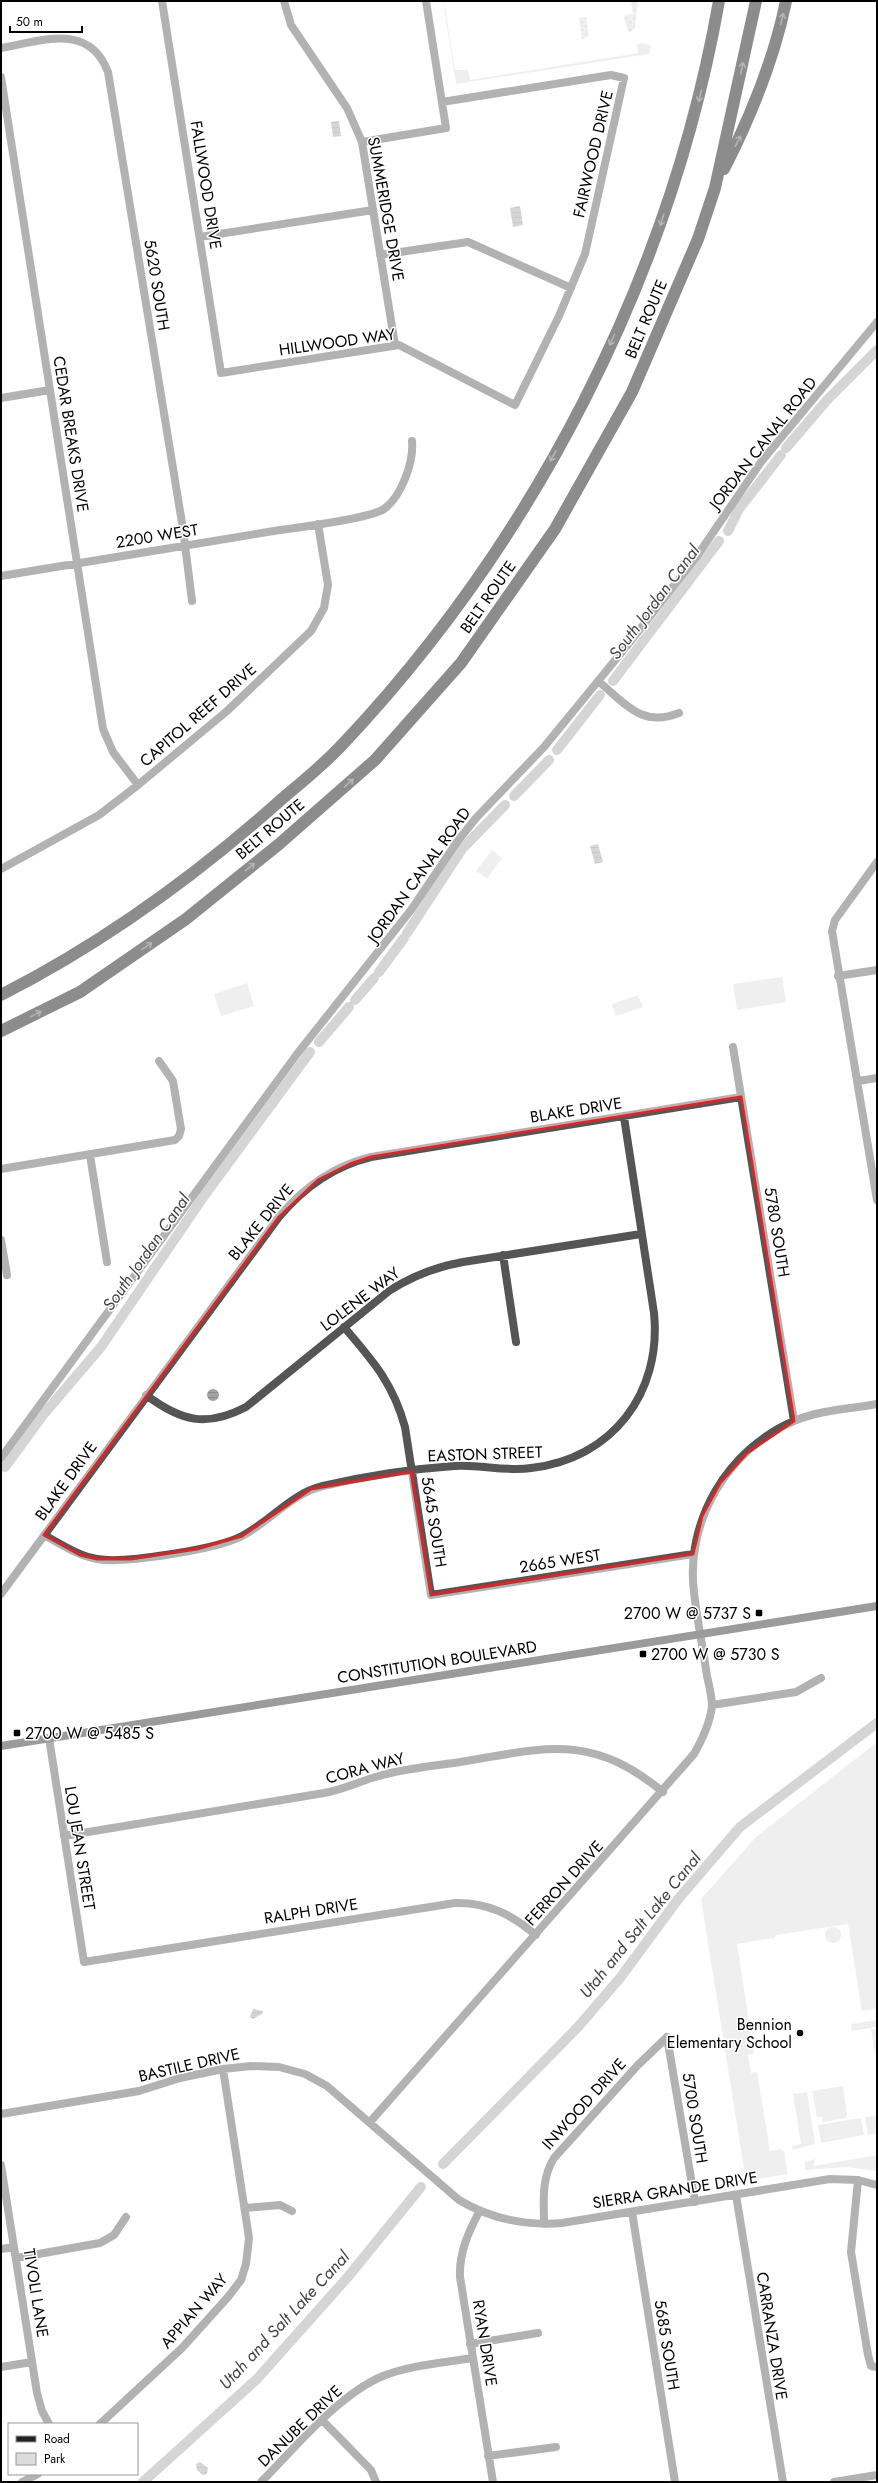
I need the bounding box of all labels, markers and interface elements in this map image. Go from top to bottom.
scale bar [10,8,82,34]
text: 50 m [16,13,43,31]
one-way arrow [779,13,786,26]
one-way arrow [738,62,746,75]
street label: FAIRWOOD DRIVE [567,88,619,220]
one-way arrow [695,89,703,102]
street label: FALLWOOD DRIVE [184,119,228,251]
street label: SUMMERIDGE DRIVE [362,135,410,283]
one-way arrow [735,135,742,147]
one-way arrow [658,214,665,227]
street label: 5620 SOUTH [138,238,176,332]
street label: BELT ROUTE [619,276,673,362]
street label: HILLWOOD WAY [277,322,397,362]
one-way arrow [608,334,615,346]
street label: CEDAR BREAKS DRIVE [47,354,95,514]
street label: JORDAN CANAL ROAD [703,372,822,516]
one-way arrow [549,450,556,462]
street label: 2200 WEST [114,518,200,554]
water label: South Jordan Canal [603,539,706,664]
street label: BELT ROUTE [455,556,521,638]
street label: CAPITOL REEF DRIVE [135,658,261,772]
one-way arrow [343,779,353,788]
street label: BELT ROUTE [230,793,310,865]
street label: JORDAN CANAL ROAD [361,802,476,949]
one-way arrow [245,863,256,872]
one-way arrow [141,942,152,950]
one-way arrow [30,1010,42,1017]
street label: BLAKE DRIVE [528,1091,624,1129]
street label: BLAKE DRIVE [223,1179,299,1265]
street label: 5780 SOUTH [759,1185,795,1279]
water label: South Jordan Canal [97,1188,196,1315]
street label: LOLENE WAY [316,1262,404,1336]
street label: BLAKE DRIVE [29,1437,103,1525]
street label: EASTON STREET [427,1440,543,1467]
street label: 5645 SOUTH [415,1475,453,1569]
street label: 2665 WEST [518,1543,603,1579]
place label: 2700 W @ 5737 S [624,1602,751,1625]
marker: 2700 W @ 5737 S [754,1608,764,1618]
street label: CONSTITUTION BOULEVARD [336,1635,539,1689]
place label: 2700 W @ 5730 S [651,1643,780,1666]
marker: 2700 W @ 5730 S [638,1649,648,1659]
place label: 2700 W @ 5485 S [25,1722,154,1745]
marker: 2700 W @ 5485 S [12,1728,22,1738]
street label: CORA WAY [323,1746,407,1790]
street label: LOU JEAN STREET [59,1785,101,1912]
street label: FERRON DRIVE [519,1835,609,1931]
water label: Utah and Salt Lake Canal [574,1846,707,2003]
street label: RALPH DRIVE [262,1892,360,1930]
place label: Bennion Elementary School [667,2013,792,2054]
marker: Bennion Elementary School [795,2028,805,2038]
street label: BASTILE DRIVE [136,2042,242,2088]
street label: INWOOD DRIVE [537,2053,631,2155]
street label: 5700 SOUTH [676,2071,714,2165]
street label: SIERRA GRANDE DRIVE [591,2166,759,2214]
water label: Utah and Salt Lake Canal [213,2245,355,2395]
street label: TIVOLI LANE [18,2247,54,2339]
street label: APPIAN WAY [155,2269,233,2353]
street label: CARRANZA DRIVE [751,2270,793,2402]
street label: RYAN DRIVE [467,2298,503,2388]
street label: 5685 SOUTH [649,2298,685,2392]
street label: DANUBE DRIVE [253,2380,347,2472]
legend [8,2423,138,2475]
text: Road [44,2430,70,2448]
text: Park [44,2450,66,2468]

